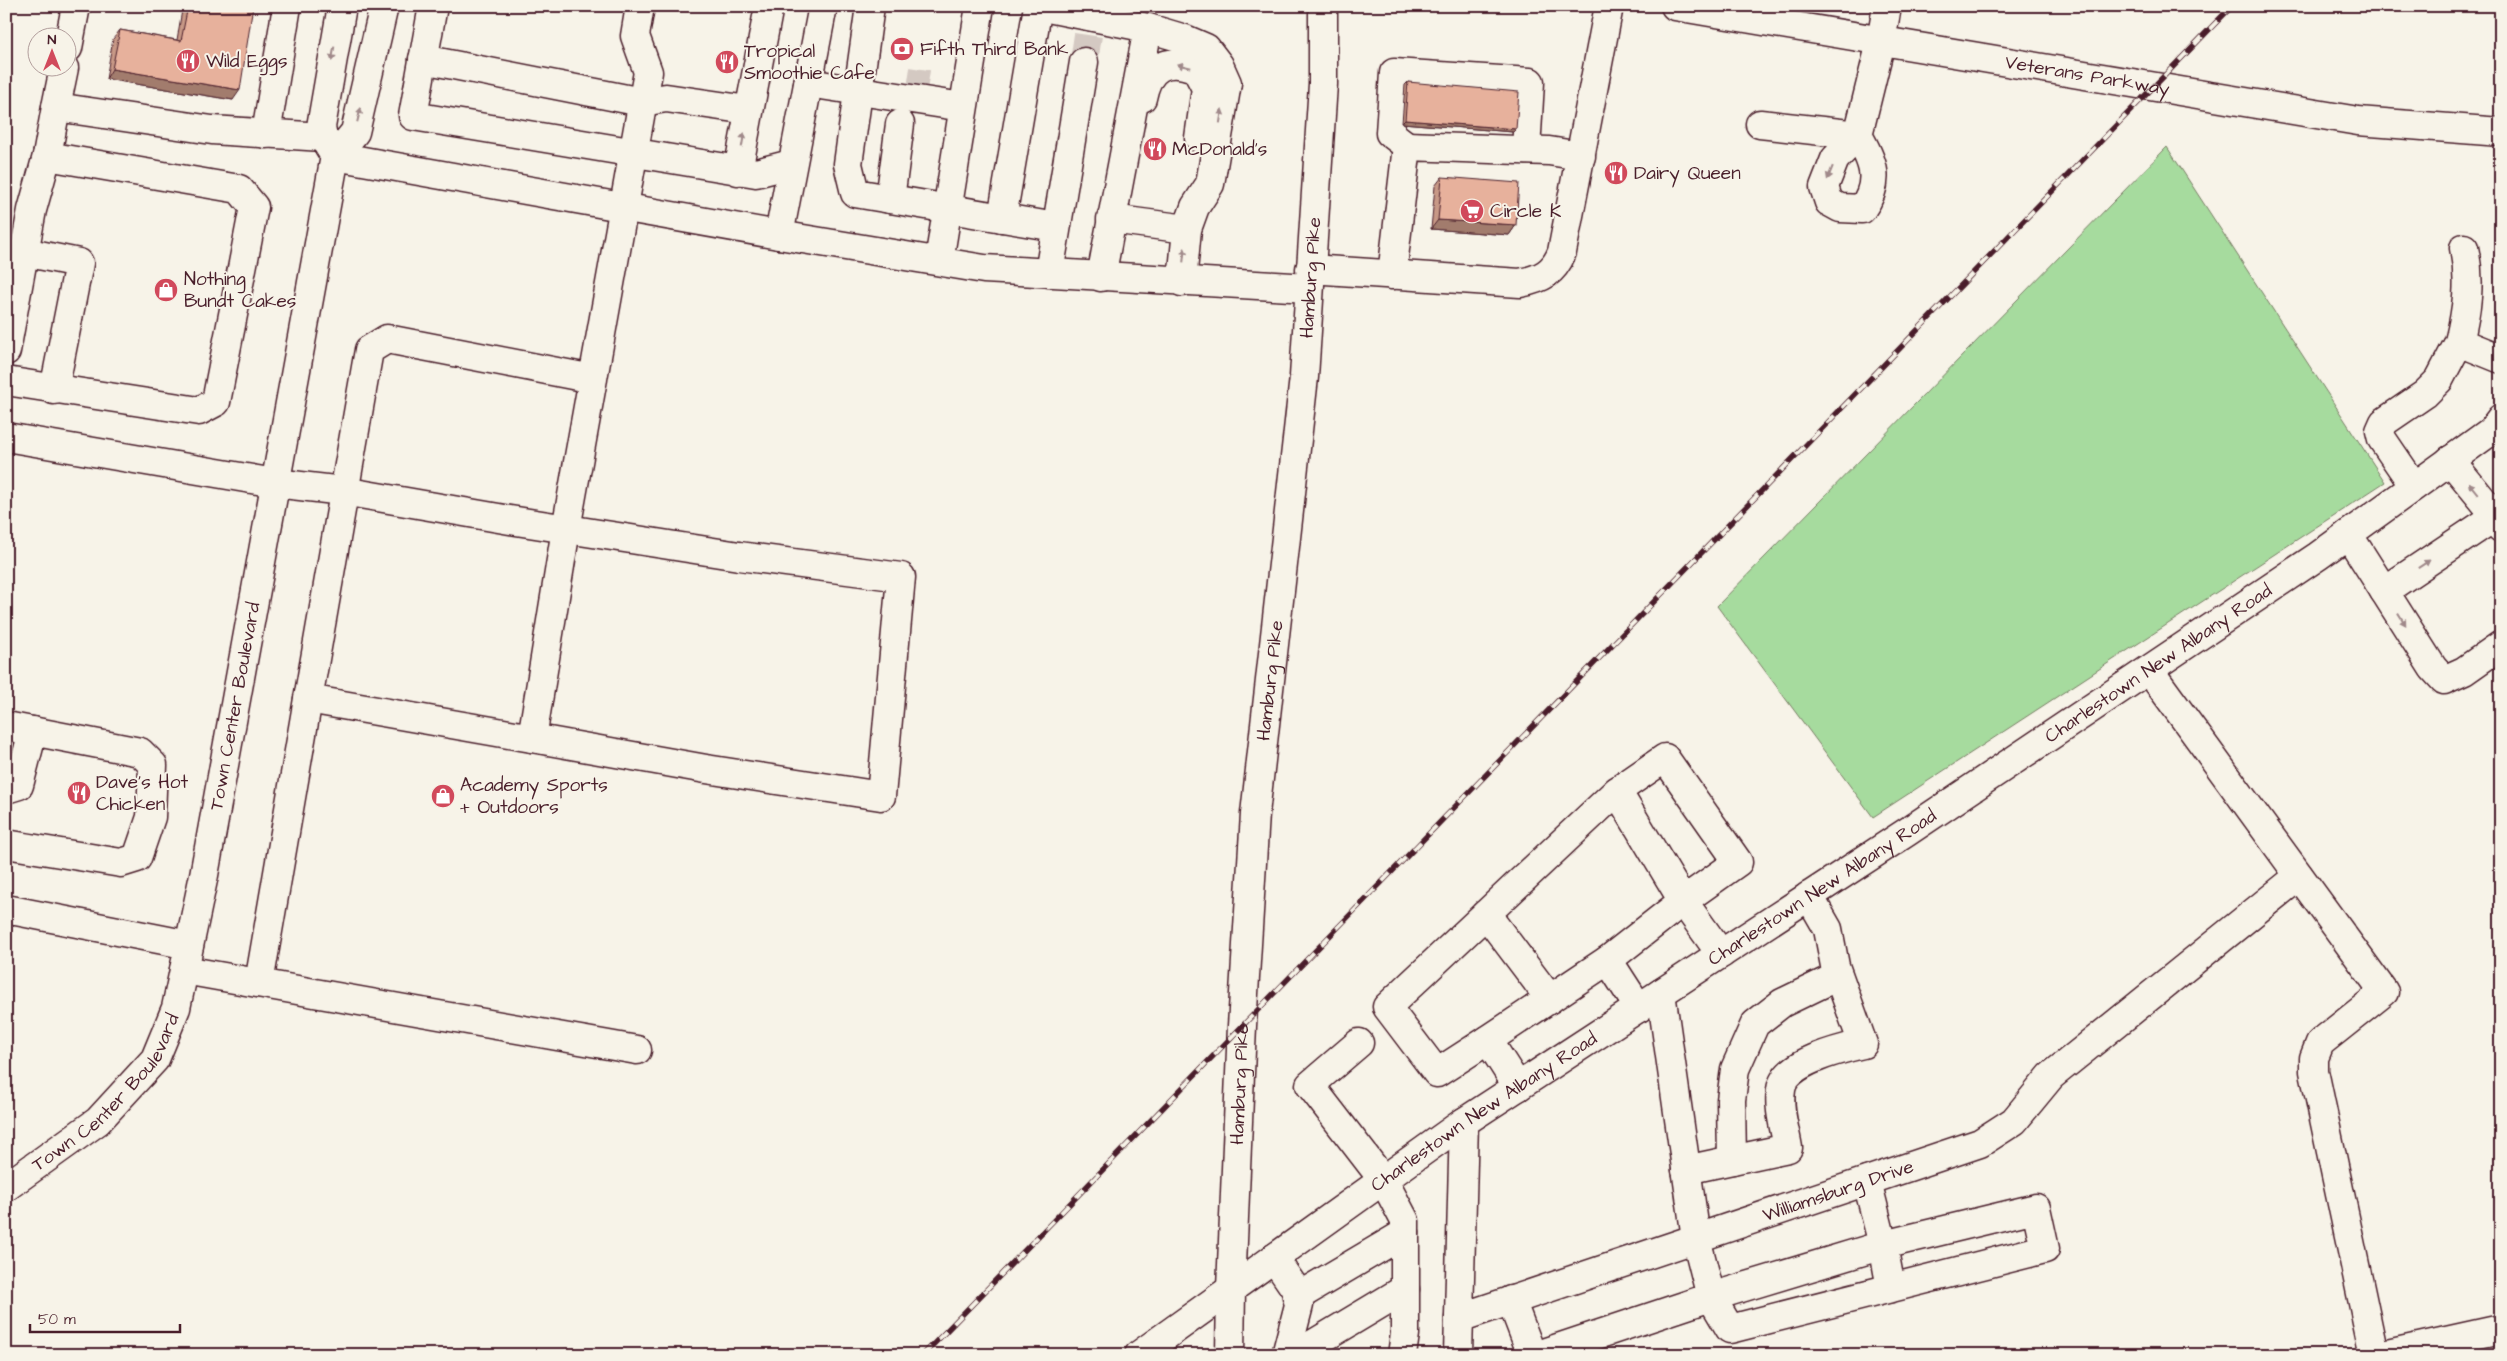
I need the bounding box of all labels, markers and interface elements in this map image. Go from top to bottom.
north arrow [28,28,78,78]
text: N [48,30,57,50]
bank icon: Fifth Third Bank [889,36,915,62]
place label: Fifth Third Bank [920,36,1069,63]
place label: Tropical Smoothie Cafe [744,38,875,87]
one-way arrow [329,47,337,63]
restaurant icon: Wild Eggs [175,48,201,74]
place label: Wild Eggs [206,48,287,76]
street label: Veterans Parkway [2003,48,2172,104]
restaurant icon: Tropical Smoothie Cafe [714,49,740,75]
one-way arrow [1176,62,1192,70]
one-way arrow [355,108,363,123]
one-way arrow [1217,108,1225,124]
one-way arrow [739,132,747,148]
restaurant icon: McDonald's [1142,136,1168,162]
place label: McDonald's [1172,136,1267,163]
restaurant icon: Dairy Queen [1603,160,1629,186]
place label: Dairy Queen [1634,160,1741,188]
one-way arrow [1825,166,1833,180]
supermarket icon: Circle K [1459,198,1485,224]
place label: Circle K [1490,198,1562,225]
street label: Hamburg Pike [1293,216,1328,339]
one-way arrow [1180,247,1188,263]
place label: Nothing Bundt Cakes [184,266,296,315]
shop icon: Nothing Bundt Cakes [153,277,179,303]
one-way arrow [2467,482,2478,495]
one-way arrow [2418,559,2431,569]
street label: Charlestown New Albany Road [2039,577,2277,749]
street label: Town Center Boulevard [203,600,267,813]
one-way arrow [2397,613,2407,626]
street label: Hamburg Pike [1250,619,1290,742]
place label: Dave's Hot Chicken [96,769,189,818]
place label: Academy Sports + Outdoors [460,772,608,821]
restaurant icon: Dave's Hot Chicken [66,780,92,806]
shop icon: Academy Sports + Outdoors [430,783,456,809]
street label: Charlestown New Albany Road [1702,802,1942,972]
street label: Town Center Boulevard [26,1009,186,1178]
street label: Hamburg Pike [1224,1023,1256,1145]
street label: Charlestown New Albany Road [1365,1025,1602,1198]
street label: Williamsburg Drive [1759,1153,1917,1229]
scale bar [30,1301,180,1333]
text: 50 m [38,1309,76,1330]

